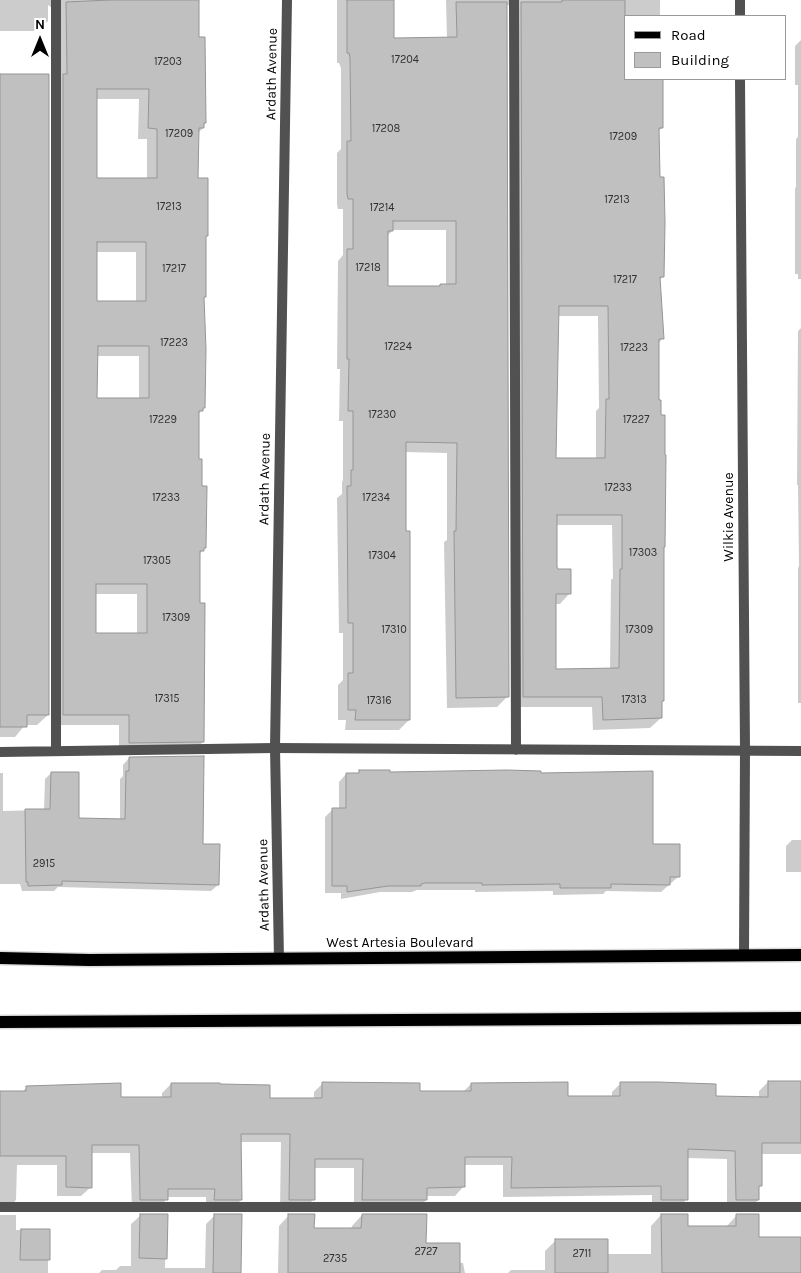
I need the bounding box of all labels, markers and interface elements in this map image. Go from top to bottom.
north arrow [15,15,65,65]
legend [624,15,786,80]
text: N [35,16,45,33]
text: Road [671,26,706,44]
street label: Ardath Avenue [263,28,281,120]
text: Building [671,51,729,69]
house number: 17204 [391,53,419,67]
house number: 17203 [154,55,182,69]
house number: 17208 [372,122,400,136]
house number: 17209 [165,127,193,141]
house number: 17209 [609,130,637,144]
house number: 17213 [604,193,630,207]
house number: 17213 [156,200,182,214]
house number: 17214 [370,201,394,215]
house number: 17218 [355,261,381,275]
house number: 17217 [162,262,186,276]
house number: 17217 [613,273,637,287]
house number: 17223 [160,336,188,350]
house number: 17224 [384,340,412,354]
house number: 17223 [620,341,648,355]
house number: 17230 [368,408,396,422]
house number: 17229 [149,413,177,427]
house number: 17227 [623,413,649,427]
street label: Ardath Avenue [256,433,274,525]
street label: Wilkie Avenue [721,472,737,562]
house number: 17233 [604,481,632,495]
house number: 17233 [152,491,180,505]
house number: 17234 [362,491,390,505]
house number: 17303 [629,546,657,560]
house number: 17304 [368,549,396,563]
house number: 17305 [143,554,171,568]
house number: 17309 [162,611,190,625]
house number: 17310 [381,623,407,637]
house number: 17309 [625,623,653,637]
house number: 17315 [154,692,180,706]
house number: 17313 [621,693,647,707]
house number: 17316 [366,694,392,708]
street label: Ardath Avenue [255,839,273,931]
house number: 2915 [33,857,55,871]
street label: West Artesia Boulevard [326,935,474,951]
house number: 2727 [414,1245,438,1259]
house number: 2711 [573,1247,591,1261]
house number: 2735 [323,1252,347,1266]

